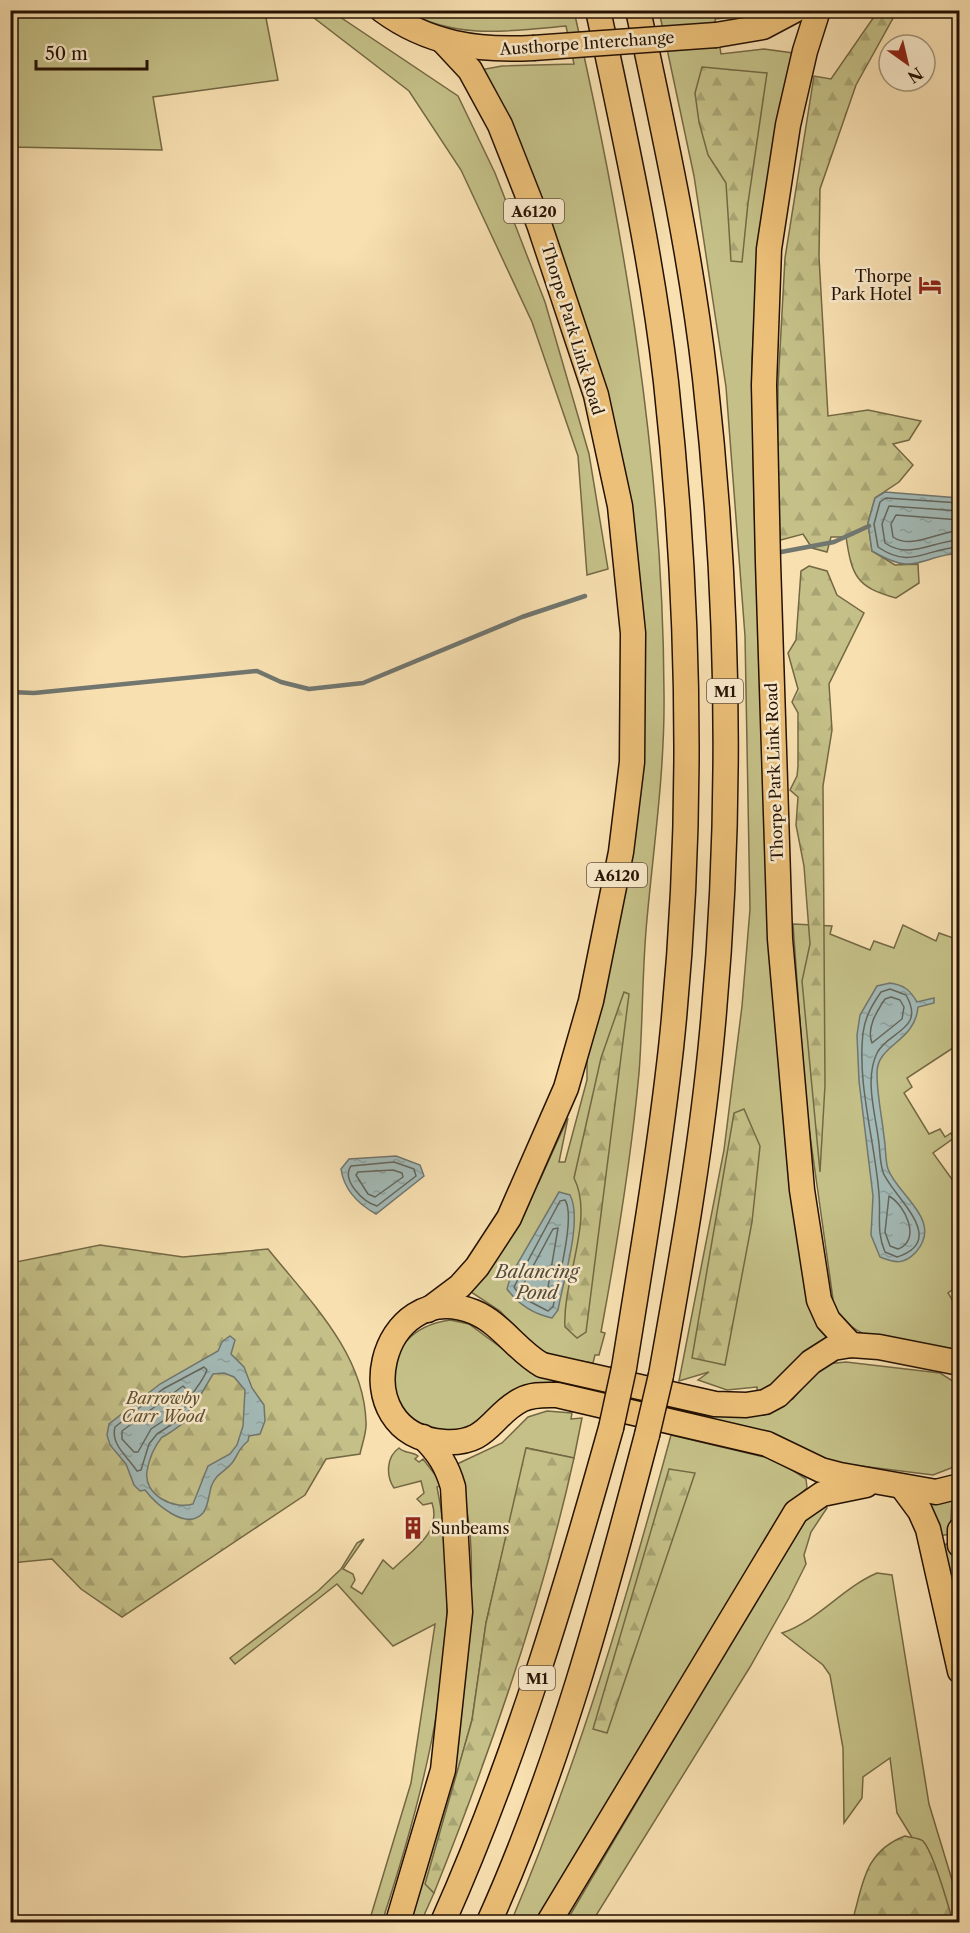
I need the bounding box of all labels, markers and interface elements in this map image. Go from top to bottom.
street label: Austhorpe Interchange [498,27,675,59]
scale bar [36,33,147,71]
north arrow [877,33,937,93]
text: 50 m [45,43,88,65]
text: N [904,63,927,88]
road number: A6120 [504,199,564,223]
street label: Thorpe Park Link Road [537,241,609,417]
place label: Thorpe Park Hotel [831,266,912,304]
hotel icon: Thorpe Park Hotel [917,272,943,298]
road number: M1 [707,679,743,703]
street label: Thorpe Park Link Road [761,682,787,862]
road number: A6120 [587,863,647,887]
water label: Balancing Pond [493,1261,581,1304]
park label: Barrowby Carr Wood [122,1388,206,1426]
building icon: Sunbeams [400,1515,426,1541]
place label: Sunbeams [431,1518,509,1538]
road number: M1 [519,1666,555,1690]

